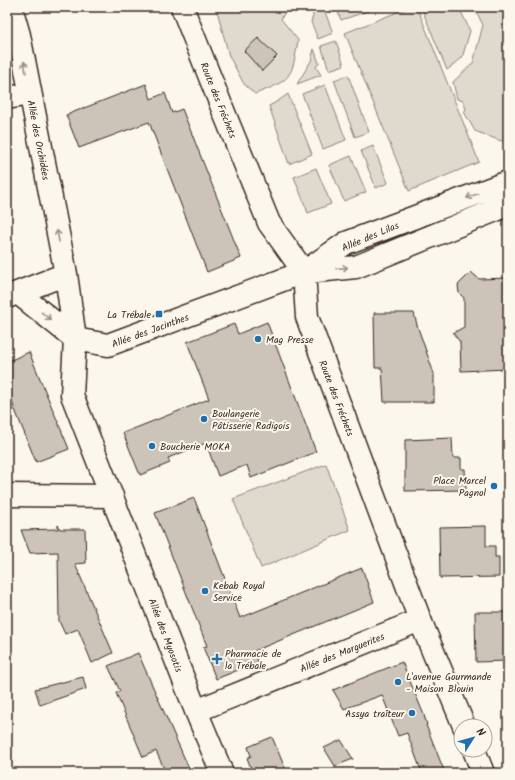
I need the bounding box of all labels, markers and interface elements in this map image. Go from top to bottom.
street label: Route des Fréchets [196,60,241,141]
one-way arrow [21,61,29,74]
street label: Allée des Orchidées [22,99,54,182]
one-way arrow [466,192,478,200]
street label: Allée des Lilas [339,217,402,256]
one-way arrow [54,230,62,243]
one-way arrow [335,264,348,272]
place label: La Trébale [107,307,151,323]
street label: Allée des Jacinthes [109,309,192,352]
marker: La Trébale [154,309,164,319]
one-way arrow [41,312,52,321]
place label: Mag Presse [266,332,314,348]
marker: Mag Presse [253,334,263,344]
street label: Route des Fréchets [314,358,358,440]
place label: Boulangerie Pâtisserie Radigois [212,406,290,434]
marker: Boulangerie Pâtisserie Radigois [199,414,209,424]
place label: Boucherie MOKA [160,439,230,455]
marker: Boucherie MOKA [147,441,157,451]
place label: Place Marcel Pagnol [433,473,487,501]
marker: Place Marcel Pagnol [489,481,499,491]
place label: Kebab Royal Service [213,578,265,606]
marker: Kebab Royal Service [200,586,210,596]
street label: Allée des Myosotis [144,596,187,675]
street label: Allée des Marguerites [298,628,388,677]
place label: Pharmacie de la Trébale [225,646,282,674]
marker: Pharmacie de la Trébale [212,654,222,664]
place label: L'avenue Gourmande - Maison Blouin [406,669,492,697]
marker: L'avenue Gourmande - Maison Blouin [393,677,403,687]
place label: Assya traîteur [345,706,405,722]
marker: Assya traîteur [407,708,417,718]
north arrow [453,718,493,758]
text: N [471,724,489,741]

